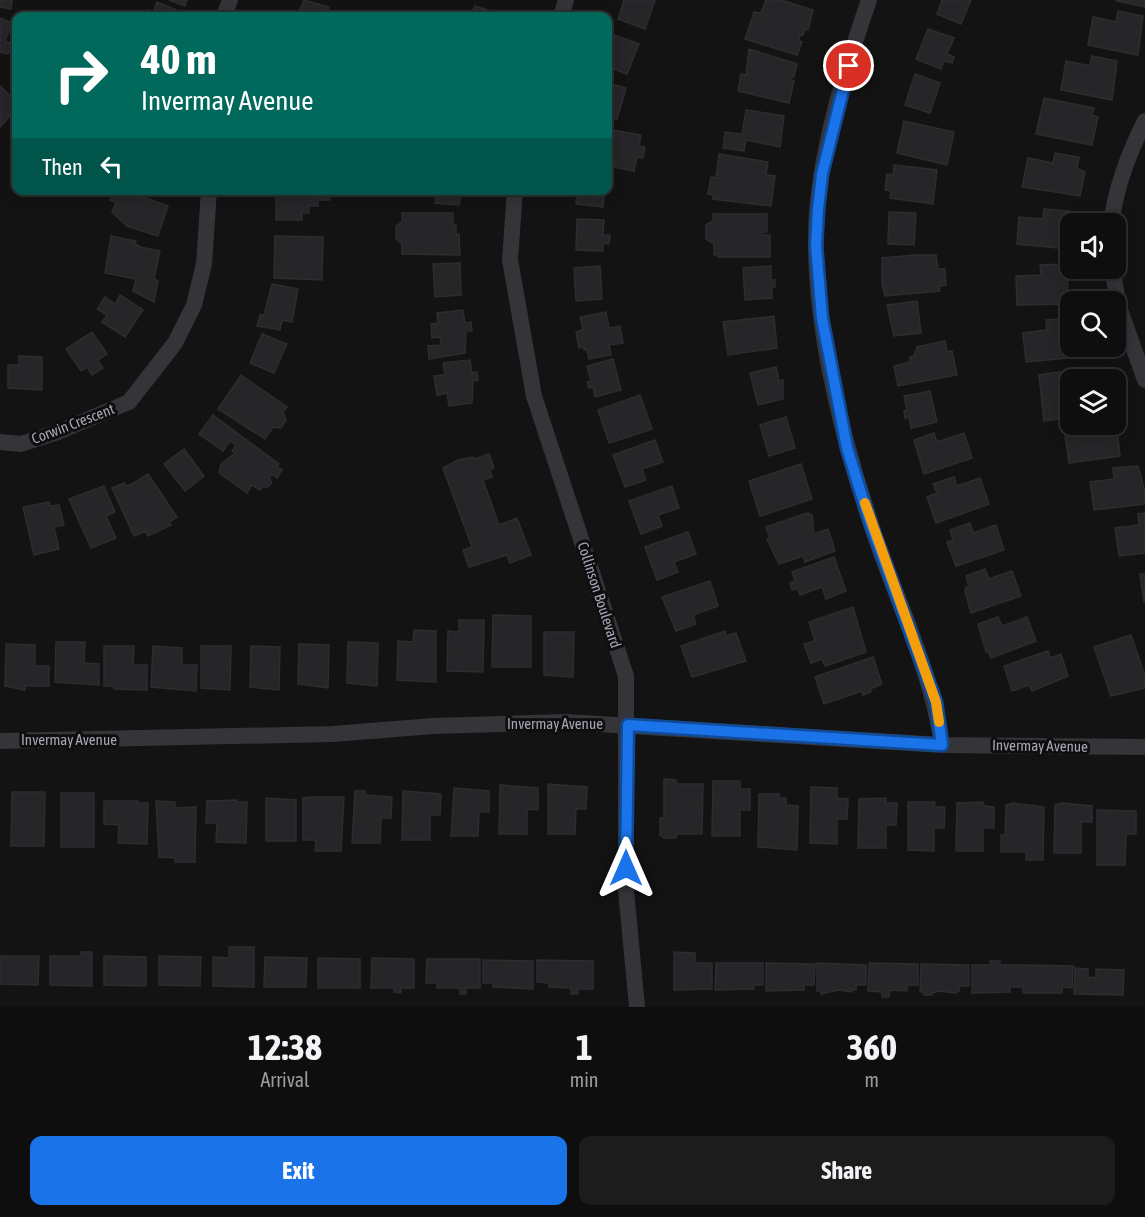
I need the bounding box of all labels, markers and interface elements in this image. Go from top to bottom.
text: 40 m [141,35,216,83]
icon: right [42,36,120,114]
pin [823,40,874,91]
icon: arrive [832,49,865,82]
text: Invermay Avenue [141,85,314,116]
icon: left [95,150,128,183]
text: Then [42,154,83,180]
map controls [1060,213,1126,435]
button: sound [1060,213,1126,279]
button: search [1060,291,1126,357]
button: layers [1060,369,1126,435]
street label: Corwin Crescent [29,400,117,447]
street label: Collinson Boulevard [574,540,625,650]
street label: Invermay Avenue [507,715,603,732]
street label: Invermay Avenue [21,731,117,748]
street label: Invermay Avenue [992,736,1088,755]
position arrow [594,836,658,900]
text: 12:38 [248,1026,322,1068]
text: 1 [576,1026,593,1068]
text: 360 [846,1026,897,1068]
text: Arrival [260,1068,309,1091]
text: min [570,1068,599,1091]
text: m [865,1068,879,1091]
button: Exit [30,1136,567,1205]
button: Share [579,1136,1115,1205]

